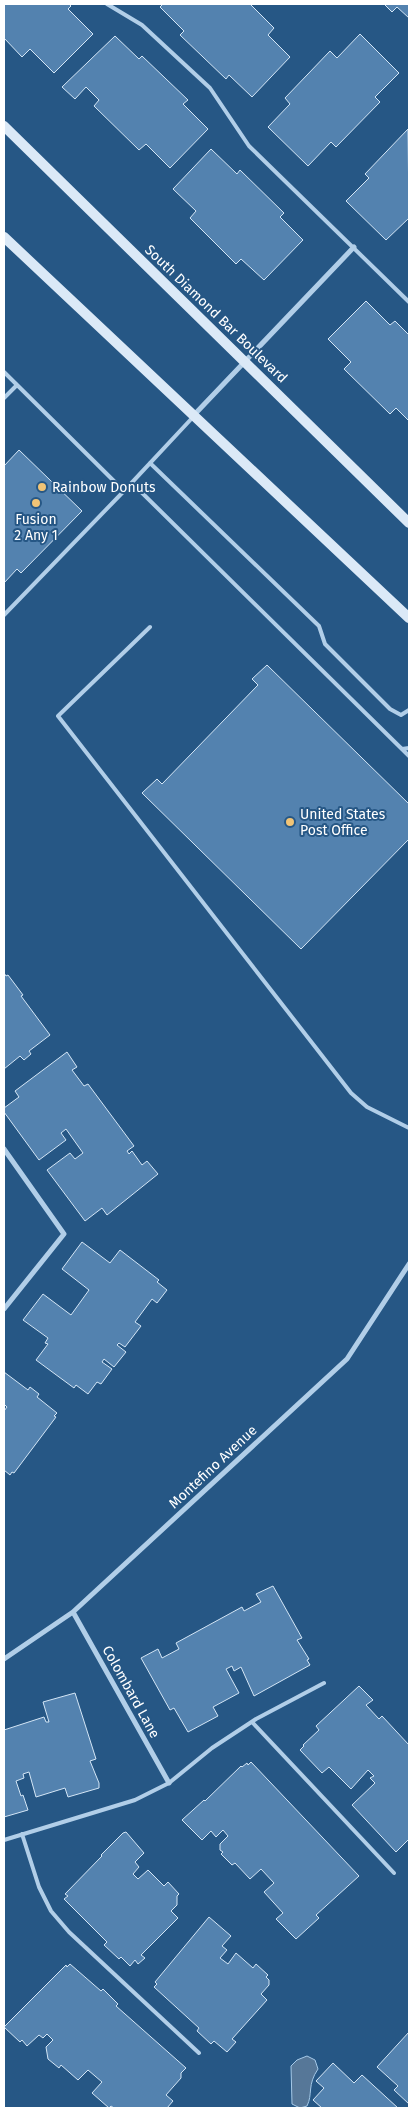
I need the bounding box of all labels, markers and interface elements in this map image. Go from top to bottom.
street label: South Diamond Bar Boulevard [141,241,291,387]
place label: Rainbow Donuts [52,479,156,496]
marker: Rainbow Donuts [36,481,48,493]
marker: Fusion 2 Any 1 [30,497,42,509]
place label: Fusion 2 Any 1 [14,511,58,544]
place label: United States Post Office [300,806,386,839]
marker: United States Post Office [284,816,296,828]
street label: Montefino Avenue [165,1422,261,1512]
street label: Colombard Lane [99,1643,163,1741]

